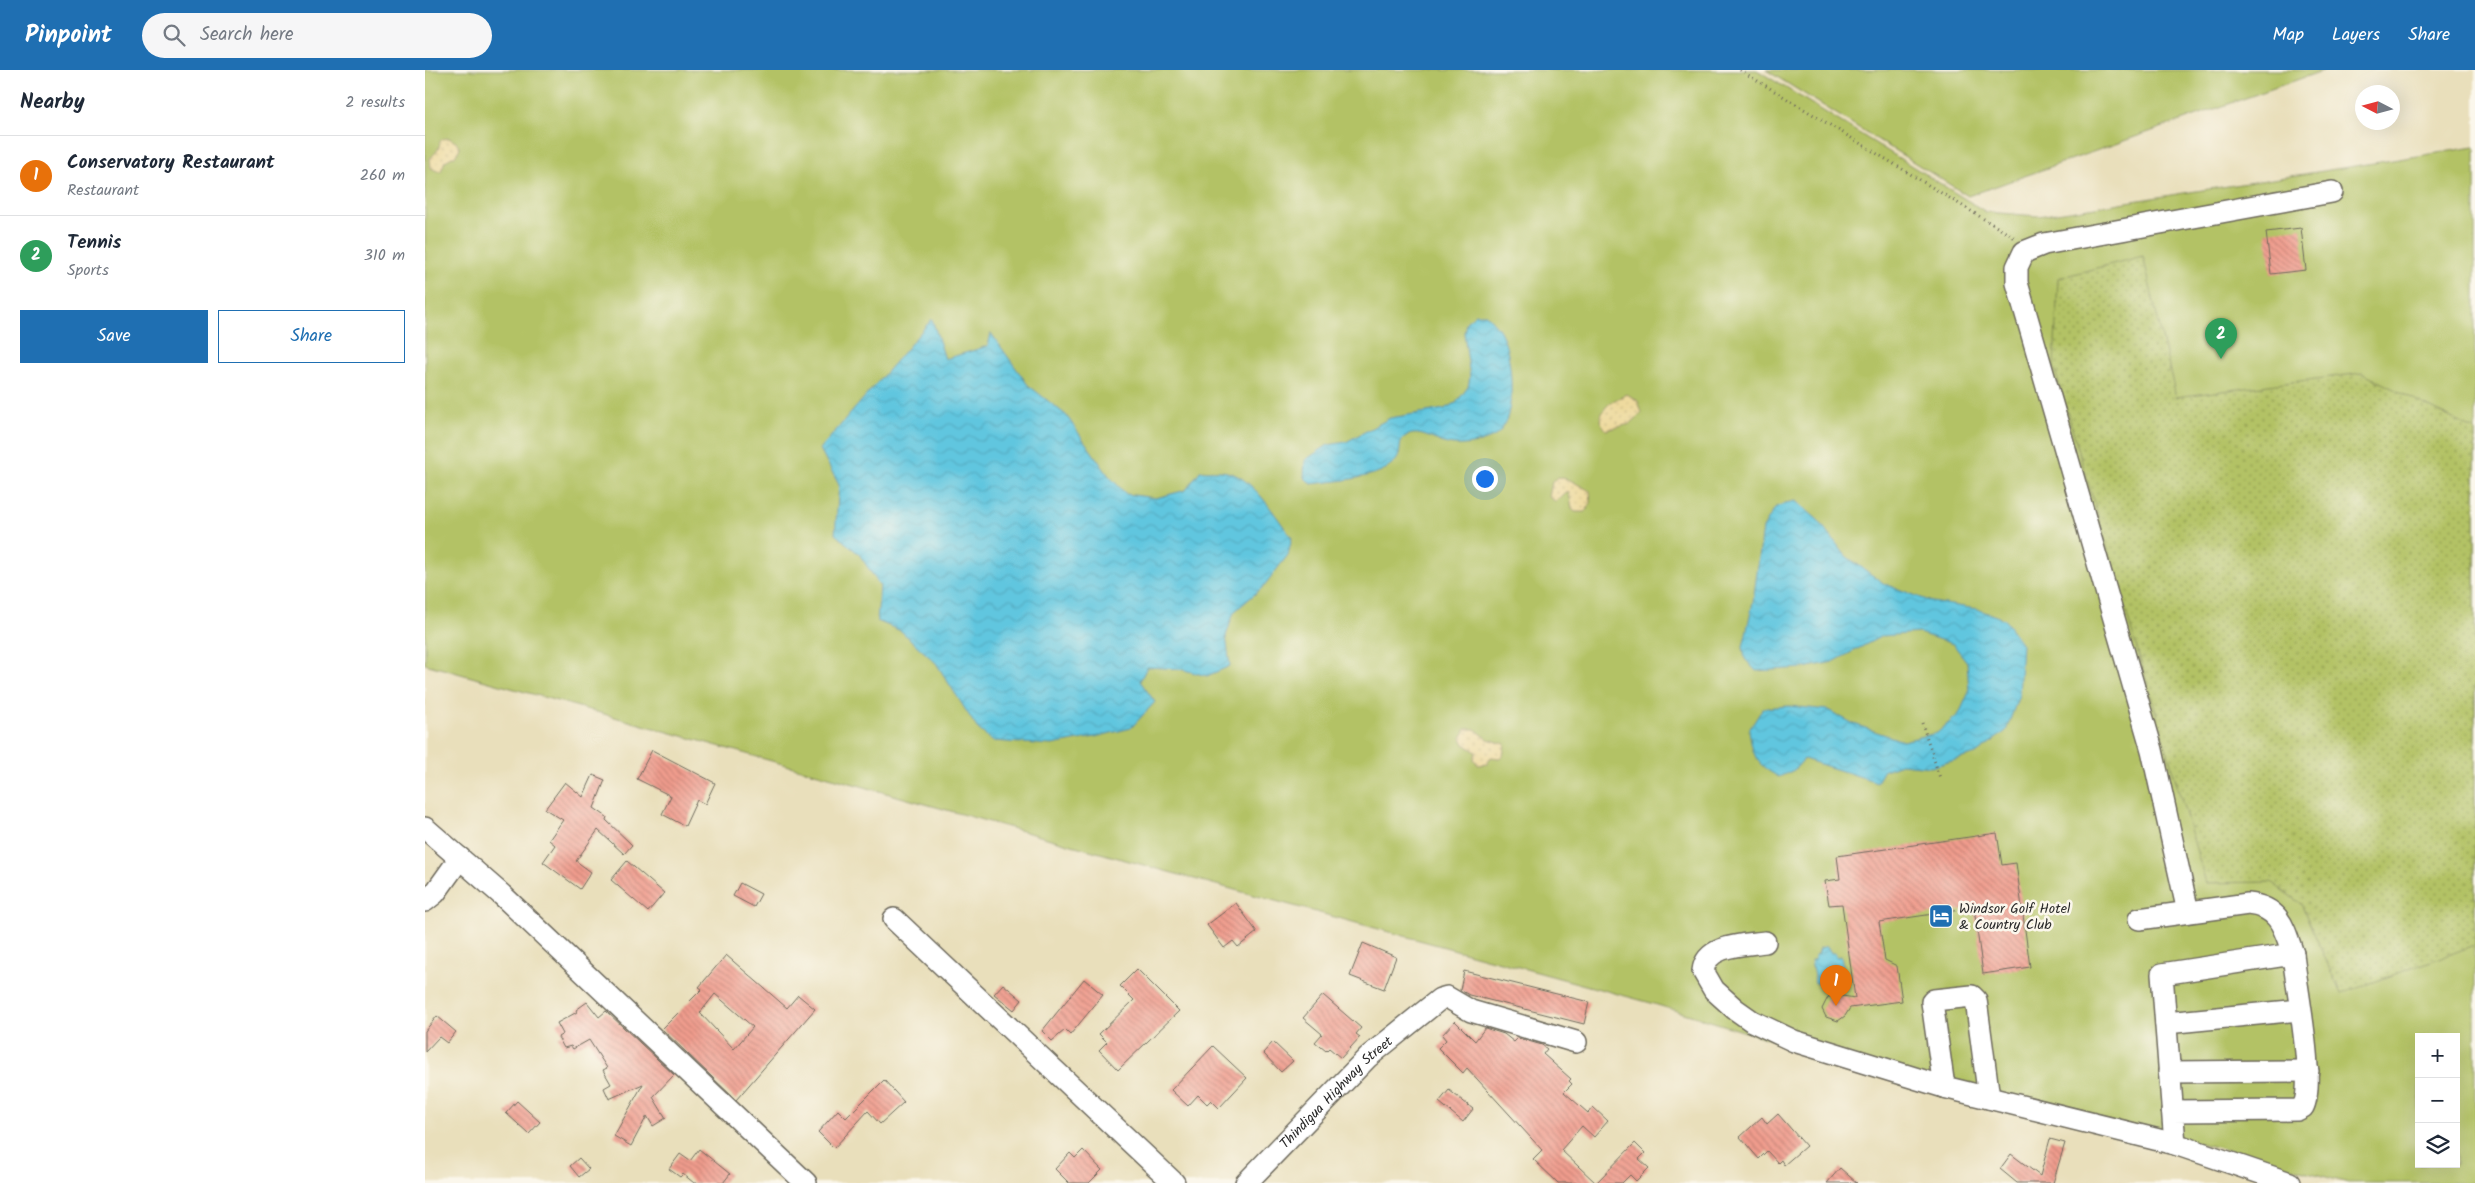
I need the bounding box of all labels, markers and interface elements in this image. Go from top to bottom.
search box [142,13,492,58]
text: Pinpoint [25,16,112,55]
text: Search here [200,20,294,50]
icon: search [160,21,188,49]
text: Map [2273,21,2304,50]
text: Layers [2332,21,2380,50]
text: Share [2408,21,2450,50]
north arrow [2355,85,2400,130]
text: Nearby [20,86,85,119]
text: 2 results [345,90,405,115]
text: Conservatory Restaurant [67,148,275,178]
text: 1 [34,163,38,188]
text: 260 m [360,163,405,188]
text: Restaurant [67,178,139,203]
text: Tennis [67,228,121,258]
text: 2 [31,243,41,268]
text: 310 m [364,243,405,268]
text: Sports [67,258,109,283]
button: Save [20,310,208,363]
button: Share [218,310,405,363]
pin: 2 [2205,318,2237,359]
your location [1472,466,1498,492]
place label: Windsor Golf Hotel & Country Club [1959,898,2071,936]
hotel icon: Windsor Golf Hotel & Country Club [1928,903,1954,929]
pin: 1 [1820,965,1852,1006]
street label: Thindigua Highway Street [1275,1031,1398,1154]
map controls [2415,1033,2460,1168]
button: + [2415,1033,2460,1078]
button: − [2415,1078,2460,1123]
button: layers [2415,1123,2460,1168]

